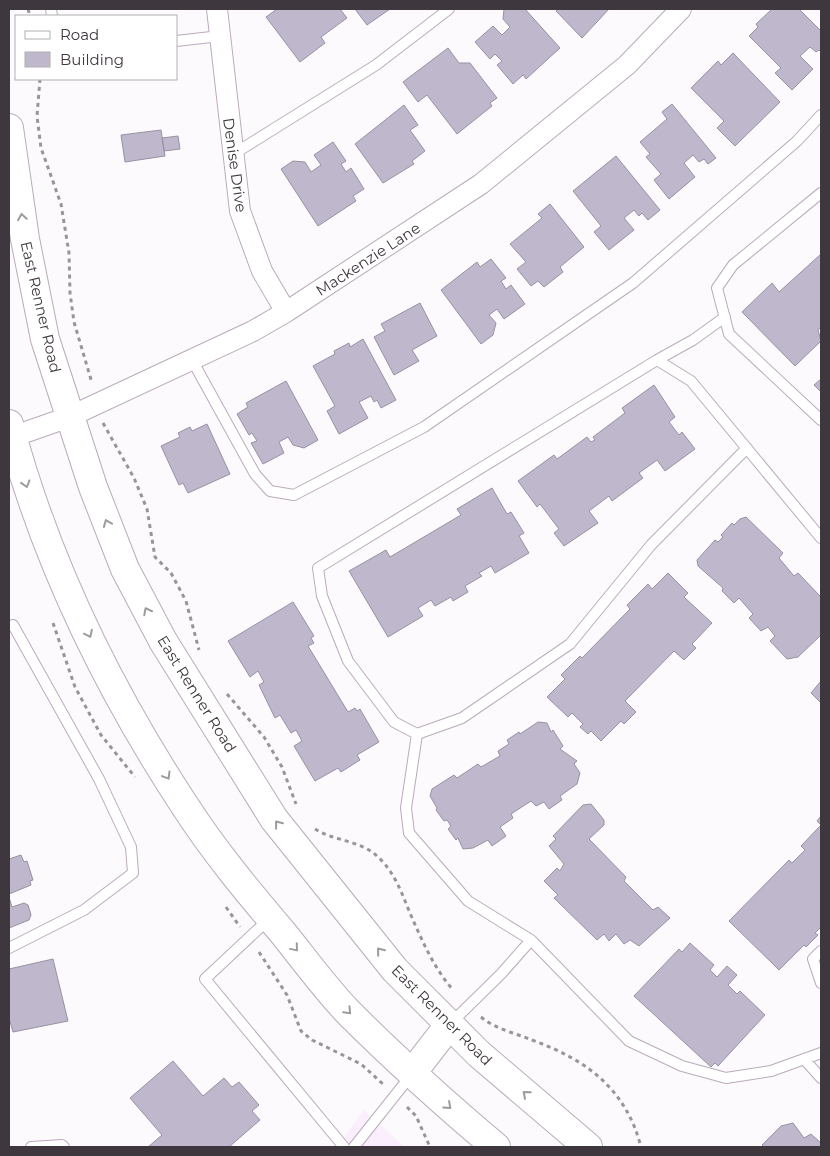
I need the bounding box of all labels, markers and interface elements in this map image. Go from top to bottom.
legend [15,15,178,80]
text: Road [60,25,99,44]
text: Building [60,50,124,69]
street label: Denise Drive [219,117,251,213]
one-way arrow [17,213,28,221]
street label: Mackenzie Lane [312,218,424,300]
street label: East Renner Road [17,239,65,375]
one-way arrow [21,479,31,487]
one-way arrow [103,519,113,528]
one-way arrow [143,607,153,616]
one-way arrow [82,628,92,637]
street label: East Renner Road [153,632,241,756]
one-way arrow [160,771,170,780]
one-way arrow [275,820,284,830]
one-way arrow [289,942,298,951]
one-way arrow [377,948,385,957]
street label: East Renner Road [388,961,496,1069]
one-way arrow [342,1005,351,1014]
one-way arrow [523,1091,532,1100]
one-way arrow [443,1100,452,1109]

